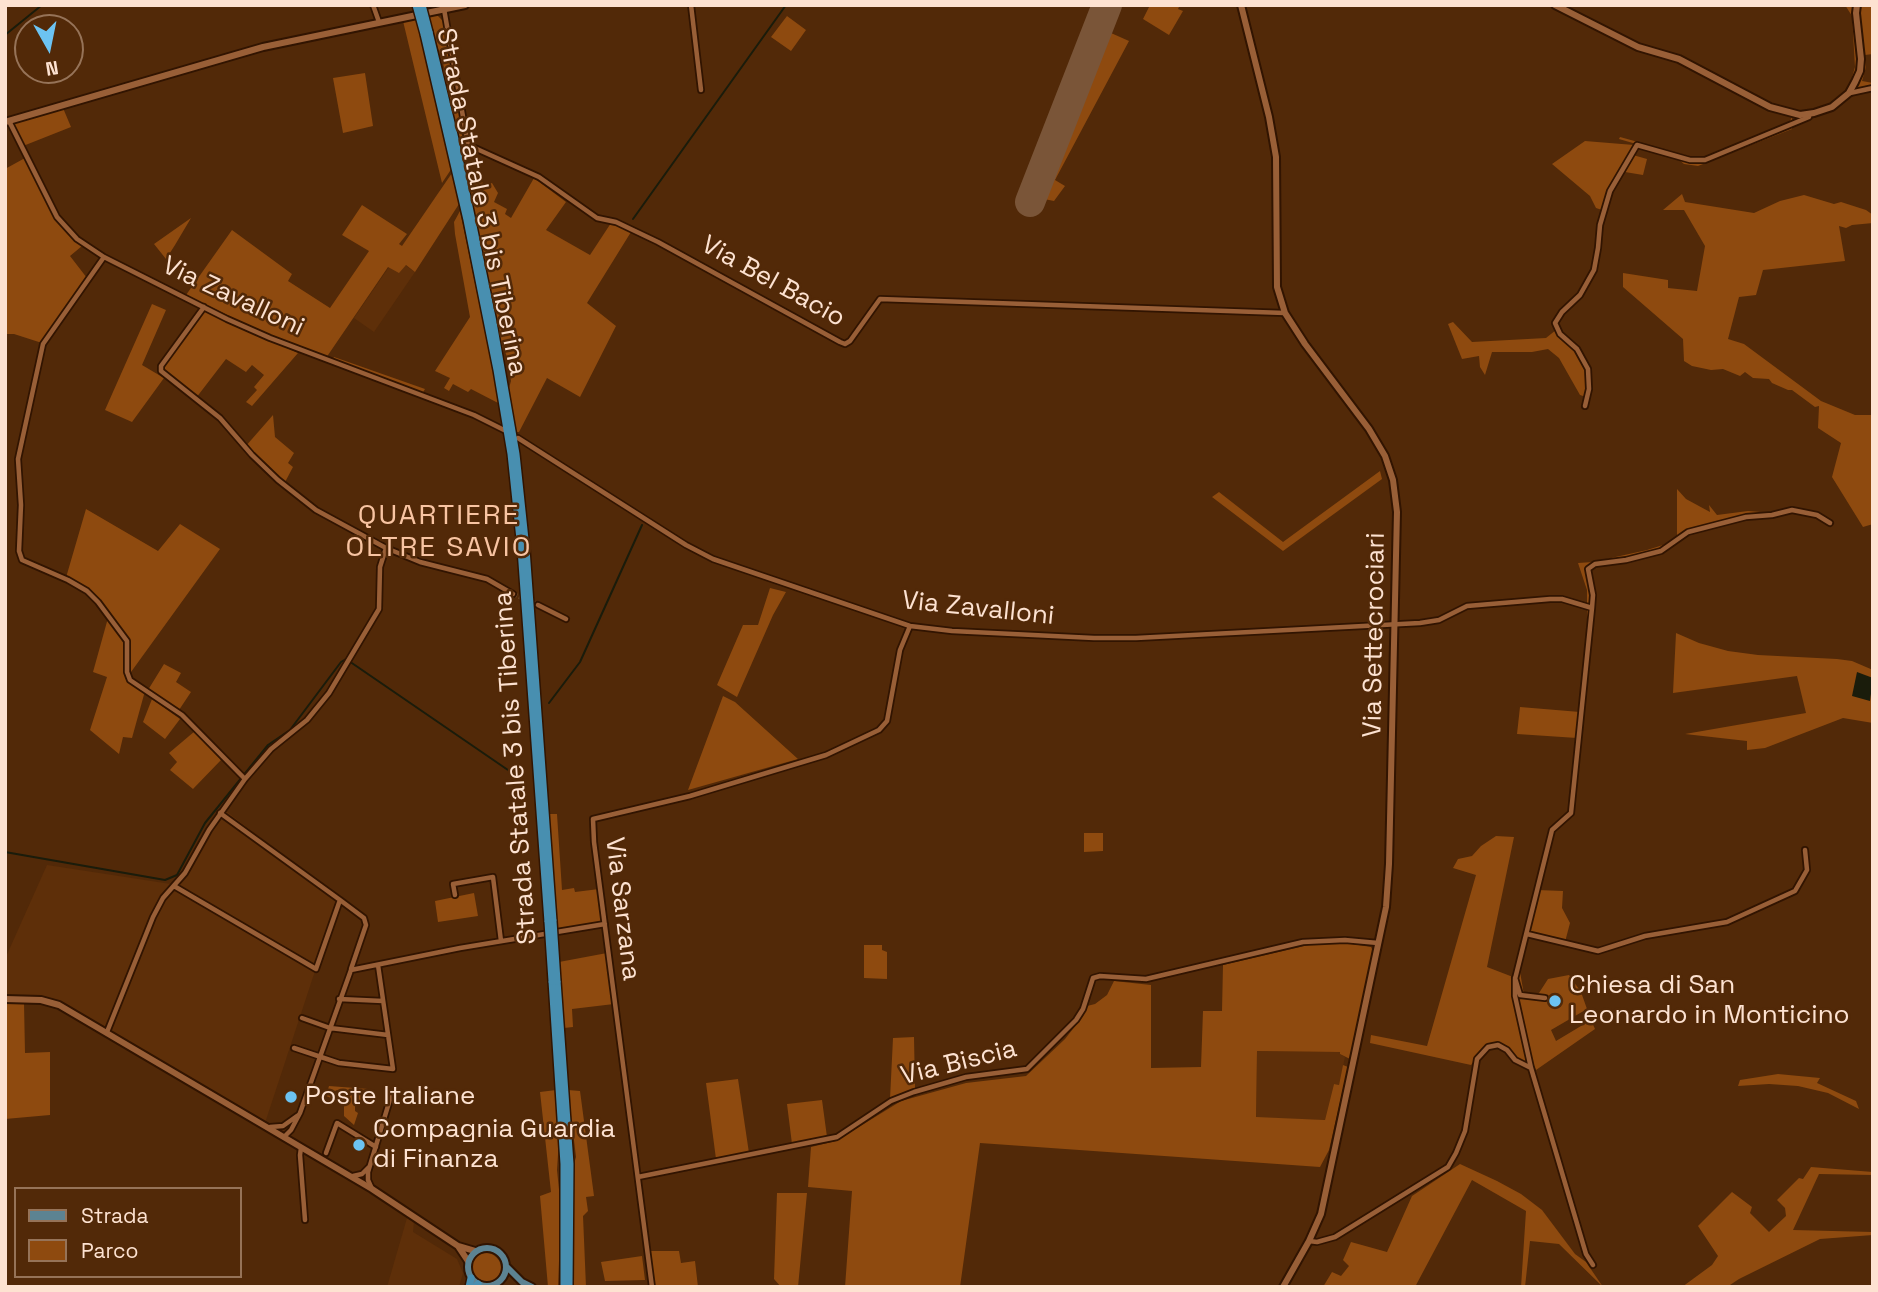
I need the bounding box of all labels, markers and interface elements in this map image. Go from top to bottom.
north arrow [14,14,84,84]
street label: Strada Statale 3 bis Tiberina [429,26,533,378]
text: N [44,55,60,82]
street label: Via Bel Bacio [696,230,850,334]
street label: Via Zavalloni [157,251,309,343]
district label: QUARTIERE OLTRE SAVIO [347,499,531,565]
street label: Via Settecrociari [1358,532,1392,738]
street label: Via Zavalloni [900,585,1056,633]
street label: Strada Statale 3 bis Tiberina [488,590,544,946]
street label: Via Sarzana [598,836,646,982]
place label: Chiesa di San Leonardo in Monticino [1569,970,1850,1032]
marker: Chiesa di San Leonardo in Monticino [1547,993,1563,1009]
street label: Via Biscia [898,1034,1020,1092]
place label: Poste Italiane [305,1081,475,1113]
marker: Poste Italiane [283,1089,299,1105]
place label: Compagnia Guardia di Finanza [373,1114,616,1176]
marker: Compagnia Guardia di Finanza [351,1137,367,1153]
legend [14,1187,242,1278]
text: Strada [81,1202,148,1229]
text: Parco [81,1237,139,1264]

